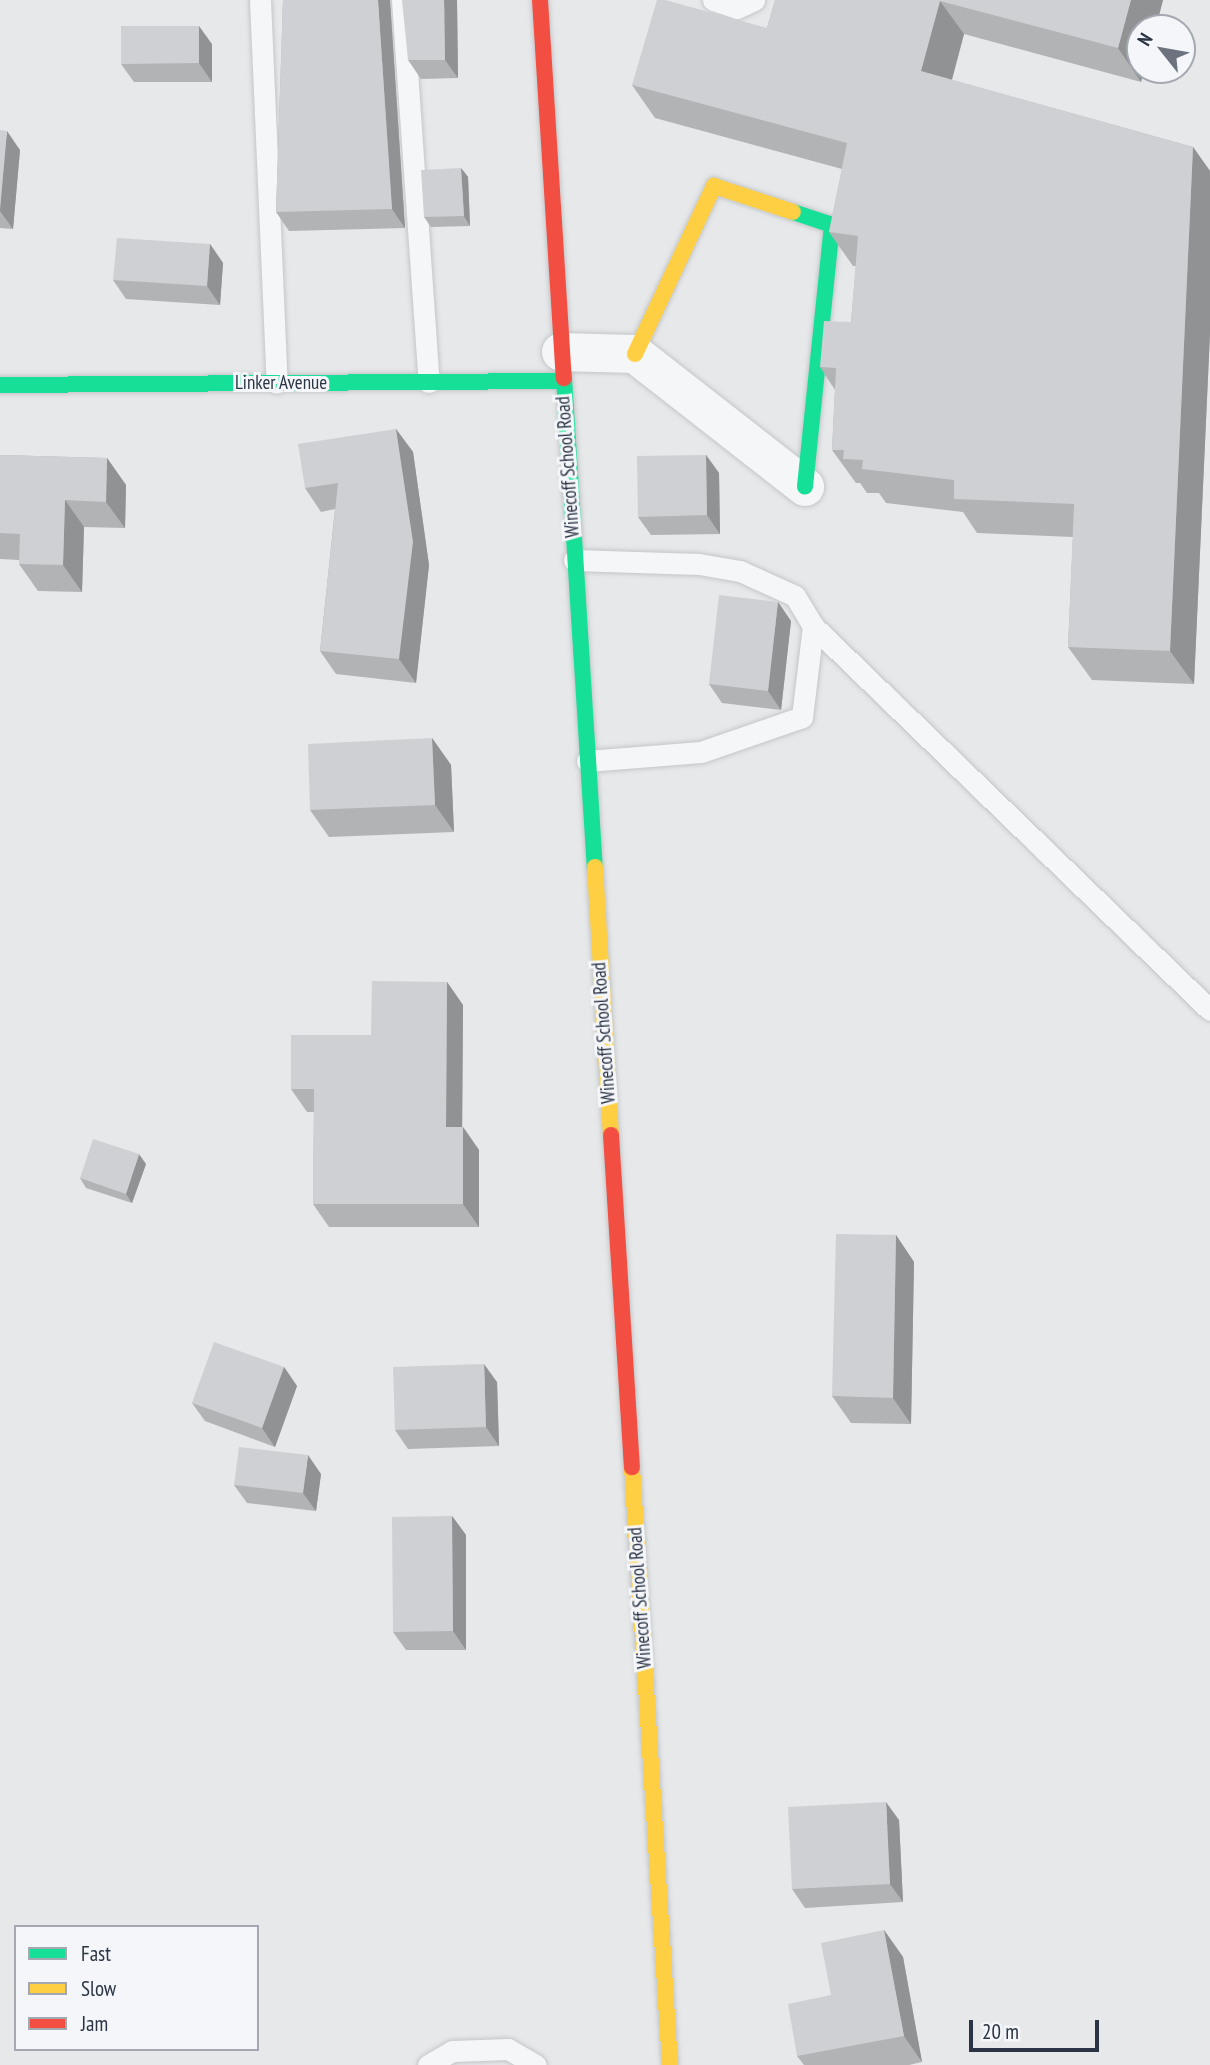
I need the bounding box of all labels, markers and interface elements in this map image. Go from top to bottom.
north arrow [1126,14,1196,84]
text: N [1132,29,1158,50]
street label: Linker Avenue [235,372,327,394]
street label: Winecoff School Road [552,396,584,538]
street label: Winecoff School Road [588,962,620,1104]
street label: Winecoff School Road [624,1527,656,1669]
legend [14,1925,259,2051]
text: Fast [81,1940,111,1967]
text: Slow [81,1975,116,2002]
scale bar [972,2006,1102,2050]
text: Jam [81,2010,108,2037]
text: 20 m [982,2018,1019,2045]

